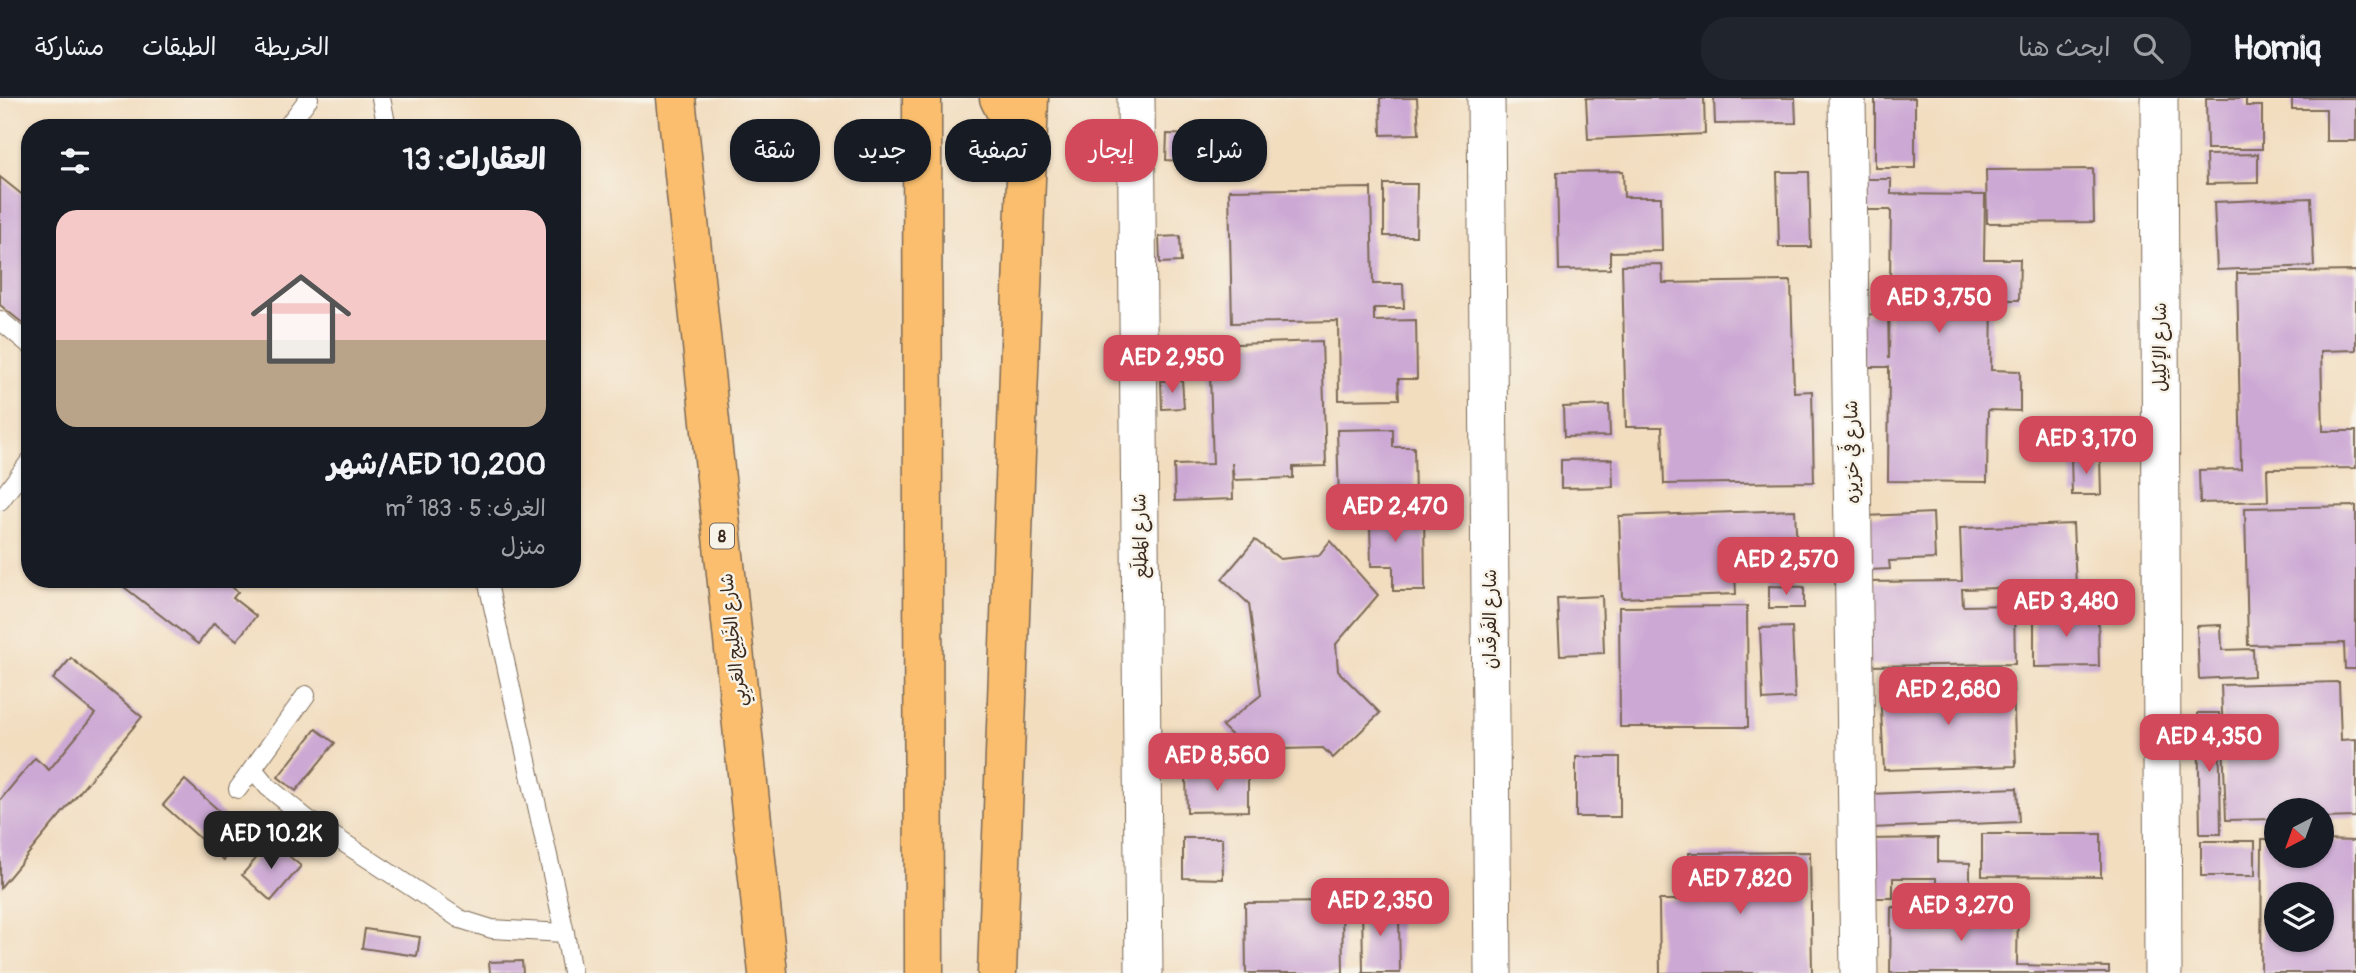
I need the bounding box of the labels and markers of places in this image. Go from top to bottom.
pin: AED 3,750 [1859,275,2019,335]
pin: AED 2,950 [1092,336,1252,395]
pin: AED 3,170 [2006,416,2166,476]
pin: AED 2,470 [1315,484,1475,544]
pin: AED 2,570 [1706,538,1866,597]
pin: AED 3,480 [1986,580,2146,639]
pin: AED 2,680 [1868,668,2028,727]
pin: AED 4,350 [2129,714,2289,774]
pin: AED 8,560 [1137,734,1297,793]
pin: AED 10.2K [191,812,351,871]
pin: AED 7,820 [1660,856,1820,916]
pin: AED 2,350 [1300,878,1460,938]
pin: AED 3,270 [1881,884,2041,943]

